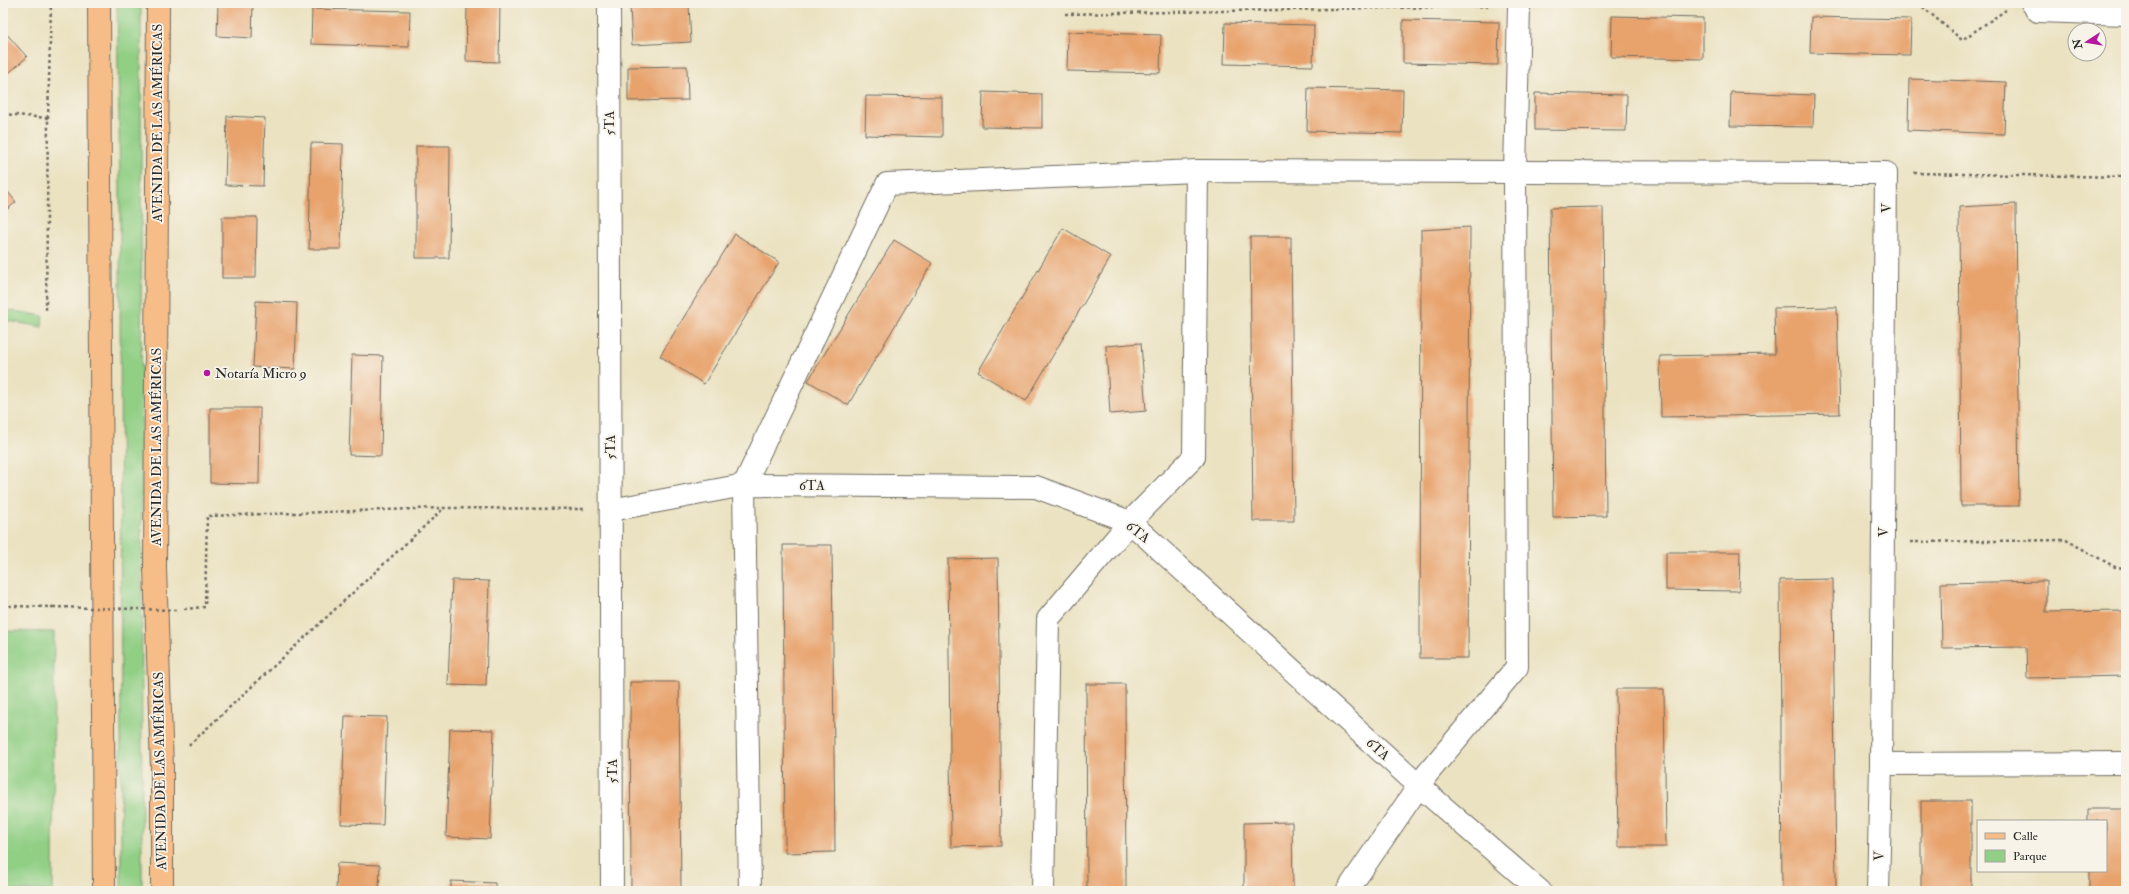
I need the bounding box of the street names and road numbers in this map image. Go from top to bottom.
street label: AVENIDA DE LAS AMÉRICAS [149,24,166,223]
street label: 5TA [601,110,618,136]
street label: V [1878,202,1895,213]
street label: AVENIDA DE LAS AMÉRICAS [148,348,165,547]
street label: 5TA [602,434,619,460]
street label: 6TA [799,477,825,494]
street label: 6TA [1123,517,1154,547]
street label: V [1875,526,1892,537]
street label: AVENIDA DE LAS AMÉRICAS [150,672,170,871]
street label: 6TA [1363,734,1393,764]
street label: 5TA [604,758,621,784]
street label: V [1870,850,1888,861]

